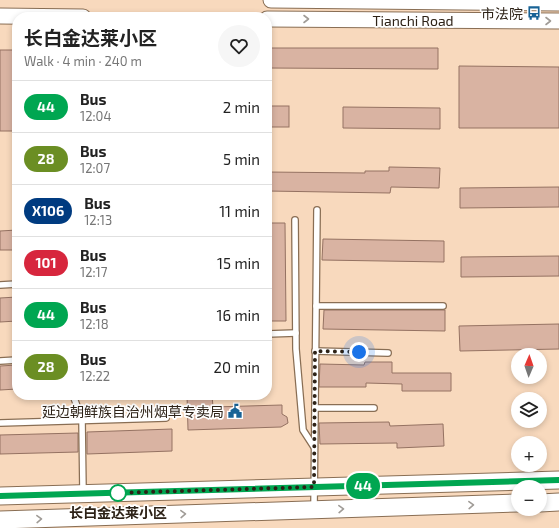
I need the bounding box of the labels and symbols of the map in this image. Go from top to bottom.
place label: 市法院 [481,5,523,22]
bus stop icon: 市法院 [526,5,542,21]
street label: Tianchi Road [372,12,454,29]
one-way arrow [303,15,309,23]
one-way arrow [545,17,551,25]
your location [349,342,369,362]
north arrow [511,348,547,384]
place label: 延边朝鲜族自治州烟草专卖局 [42,403,224,420]
public building icon: 延边朝鲜族自治州烟草专卖局 [227,403,243,419]
line badge: 44 [345,473,381,499]
marker: 长白金达莱小区 [109,484,127,502]
one-way arrow [468,501,474,509]
place label: 长白金达莱小区 [69,504,167,521]
one-way arrow [338,505,344,513]
one-way arrow [180,510,186,519]
one-way arrow [36,515,42,523]

